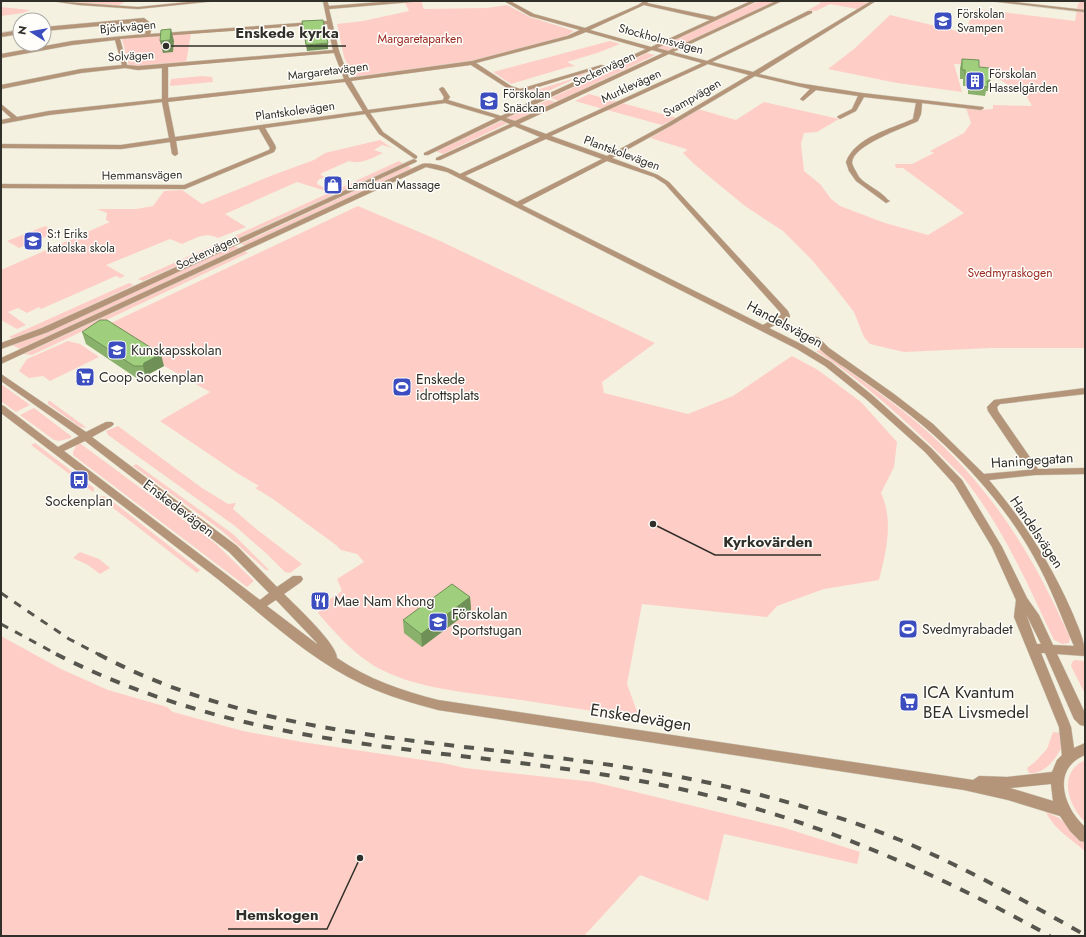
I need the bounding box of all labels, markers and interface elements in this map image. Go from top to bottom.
place label: Förskolan Svampen [957,5,1005,37]
school or university icon: Förskolan Svampen [932,10,954,32]
north arrow [12,12,52,52]
street label: Björkvägen [99,16,157,38]
callout: Enskede kyrka [227,19,346,46]
street label: Stockholmsvägen [617,19,705,59]
text: Enskede kyrka [235,22,339,44]
text: N [13,24,31,36]
park label: Margaretaparken [377,30,463,48]
street label: Solvägen [107,46,155,66]
street label: Sockenvägen [570,47,638,91]
street label: Margaretavägen [287,57,369,85]
street label: Murklevägen [598,64,664,108]
place label: Förskolan Hasselgården [989,65,1058,97]
building icon: Förskolan Hasselgården [964,70,986,92]
street label: Svampvägen [660,74,724,122]
place label: Förskolan Snäckan [503,85,551,117]
school or university icon: Förskolan Snäckan [478,90,500,112]
street label: Plantskolevägen [254,97,336,125]
street label: Plantskolevägen [581,131,663,175]
street label: Hemmansvägen [101,165,183,185]
shop icon: Lamduan Massage [322,174,344,196]
place label: Lamduan Massage [347,176,440,194]
place label: S:t Eriks katolska skola [47,225,115,257]
school or university icon: S:t Eriks katolska skola [22,230,44,252]
street label: Sockenvägen [173,230,241,274]
park label: Svedmyraskogen [968,264,1052,282]
street label: Handelsvägen [743,296,827,352]
school or university icon: Kunskapsskolan [106,339,128,361]
place label: Kunskapsskolan [131,340,222,360]
supermarket icon: Coop Sockenplan [74,366,96,388]
place label: Coop Sockenplan [99,367,204,387]
place label: Enskede idrottsplats [416,369,480,405]
sports icon: Enskede idrottsplats [391,376,413,398]
street label: Haningegatan [990,447,1074,473]
bus stop icon: Sockenplan [68,469,90,491]
street label: Enskedevägen [139,475,219,541]
place label: Sockenplan [45,491,113,511]
street label: Handelsvägen [1005,492,1069,572]
callout: Kyrkovärden [715,528,821,555]
text: Kyrkovärden [723,531,813,553]
restaurant icon: Mae Nam Khong [309,590,331,612]
place label: Mae Nam Khong [334,591,434,611]
place label: Förskolan Sportstugan [452,604,522,640]
school or university icon: Förskolan Sportstugan [427,611,449,633]
sports icon: Svedmyrabadet [897,618,919,640]
place label: Svedmyrabadet [922,619,1013,639]
place label: ICA Kvantum BEA Livsmedel [923,680,1029,724]
supermarket icon: ICA Kvantum BEA Livsmedel [898,691,920,713]
street label: Enskedevägen [589,697,693,737]
callout: Hemskogen [228,902,327,929]
text: Hemskogen [235,904,319,926]

